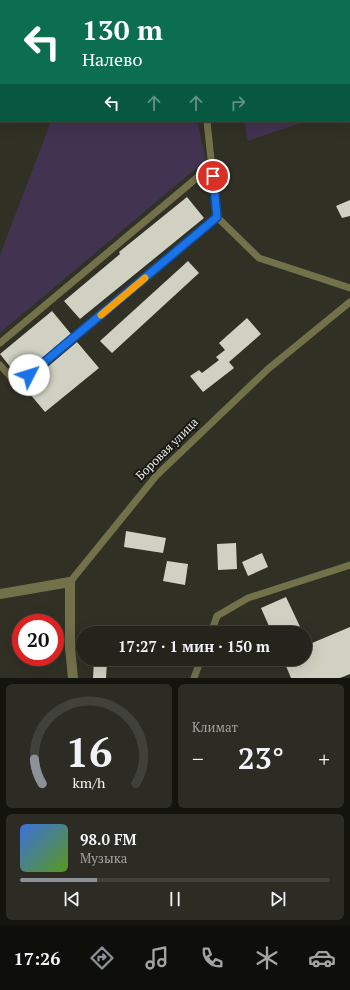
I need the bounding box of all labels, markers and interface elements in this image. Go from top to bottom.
text: 130 m [82,11,163,48]
icon: left [16,16,68,68]
text: Налево [82,47,142,71]
icon: left [101,92,123,114]
icon: ahead [143,92,165,114]
icon: ahead [185,92,207,114]
icon: right [227,92,249,114]
pin [196,159,230,193]
icon: arrive [202,165,224,187]
position arrow [8,354,50,396]
street label: Боровая улица [132,414,201,483]
speed limit sign: 20 [12,614,64,666]
text: 17:27 · 1 мин · 150 m [118,636,270,656]
text: Климат [192,718,238,736]
text: 16 [65,724,113,779]
text: 23° [238,738,284,778]
text: − [192,744,204,773]
text: + [318,744,330,773]
text: km/h [73,773,106,792]
text: 98.0 FM [80,829,137,849]
text: Музыка [80,849,127,867]
icon: previous [61,888,83,910]
icon: pause [164,888,186,910]
icon: next [267,888,289,910]
icon: directions [88,944,116,972]
icon: music [143,944,171,972]
icon: phone [198,944,226,972]
icon: climate [253,944,281,972]
icon: car [308,944,336,972]
text: 17:26 [14,946,60,970]

